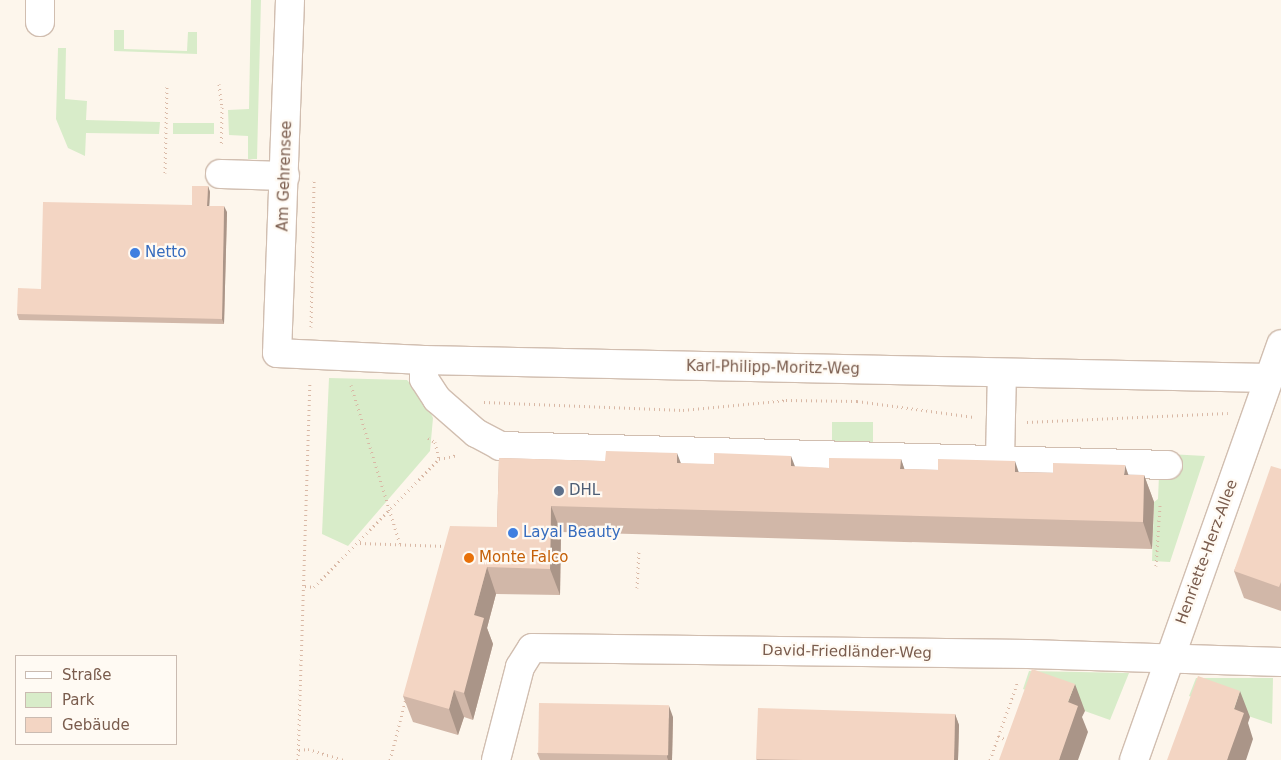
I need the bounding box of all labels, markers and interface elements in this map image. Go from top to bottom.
street label: Am Gehrensee [274,120,296,232]
place label: Netto [145,244,186,262]
marker: Netto [129,247,141,259]
street label: Karl-Philipp-Moritz-Weg [686,357,860,379]
street label: Henriette-Herz-Allee [1172,477,1242,627]
place label: DHL [569,482,600,500]
marker: DHL [553,485,565,497]
place label: Layal Beauty [523,524,621,542]
marker: Layal Beauty [507,527,519,539]
place label: Monte Falco [479,549,569,567]
marker: Monte Falco [463,552,475,564]
street label: David-Friedländer-Weg [762,642,932,662]
legend [15,655,178,745]
text: Straße [62,666,111,684]
text: Park [62,691,94,709]
text: Gebäude [62,716,130,734]

